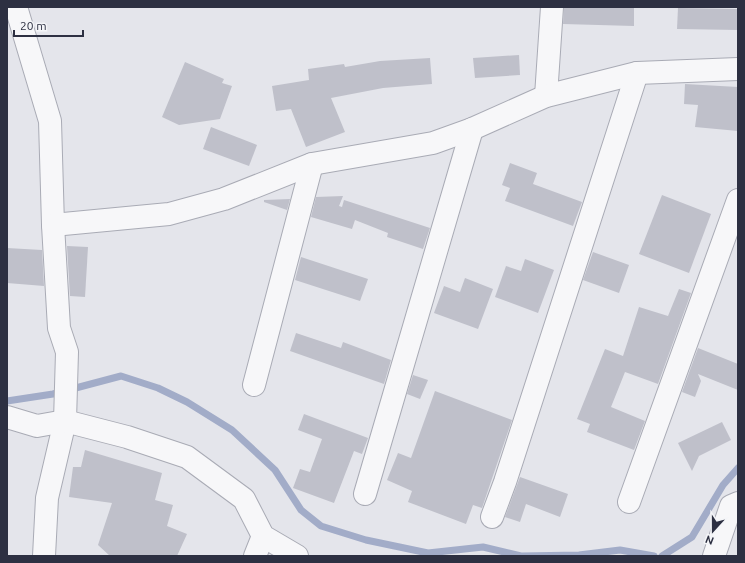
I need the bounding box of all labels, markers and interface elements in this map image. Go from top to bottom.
scale bar [14,12,83,38]
text: 20 m [20,19,47,32]
north arrow [693,511,733,551]
text: N [703,533,715,547]

